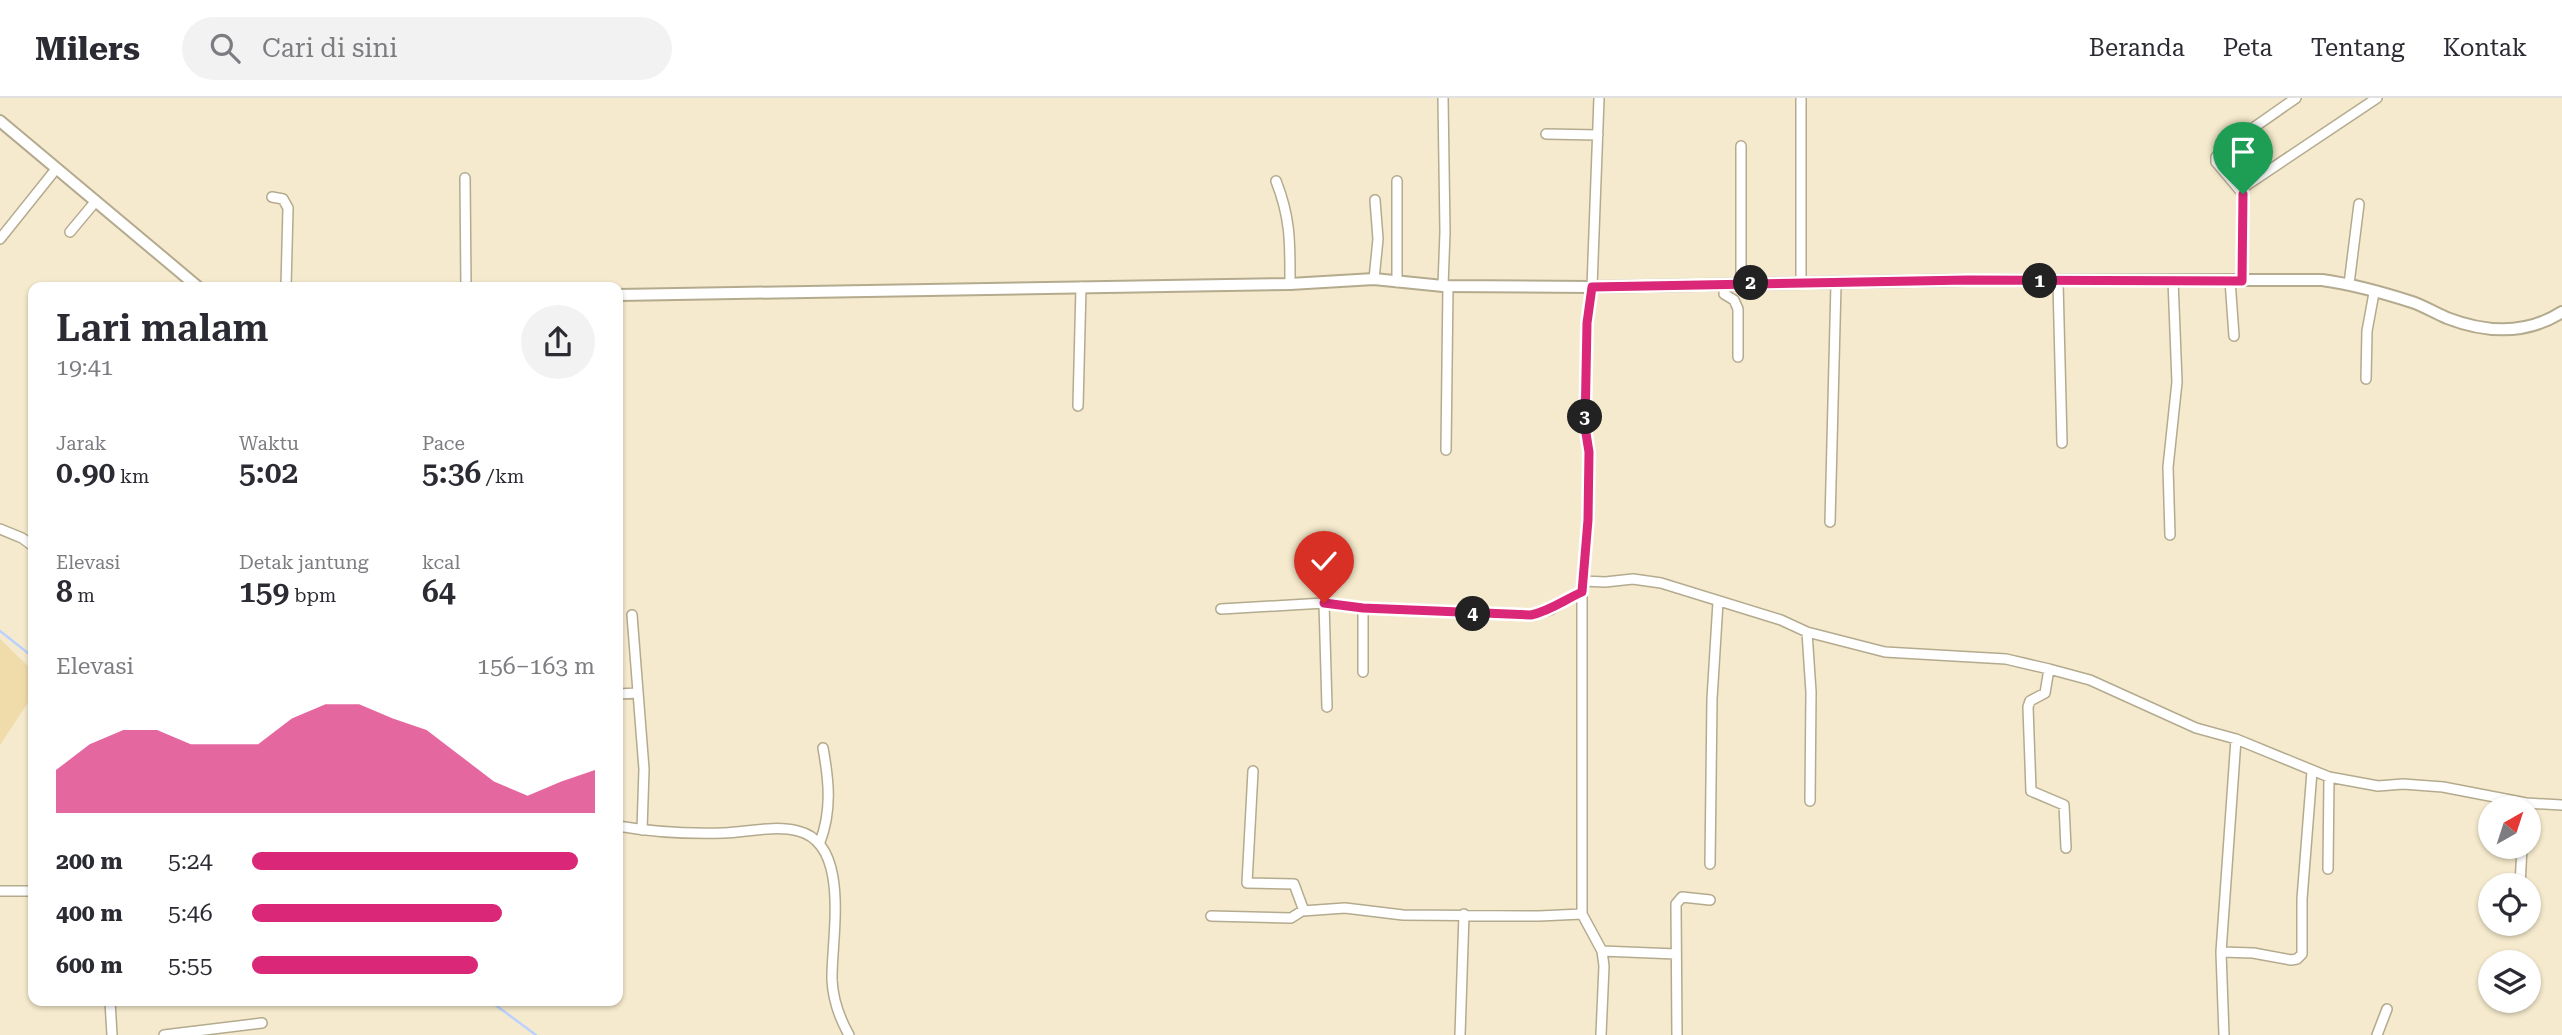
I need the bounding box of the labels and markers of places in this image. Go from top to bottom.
pin [2213,122,2273,194]
pin: 1 [2022,264,2058,298]
pin: 2 [1734,266,1768,300]
pin: 3 [1568,400,1602,434]
pin [1294,531,1354,603]
pin: 4 [1456,596,1490,632]

